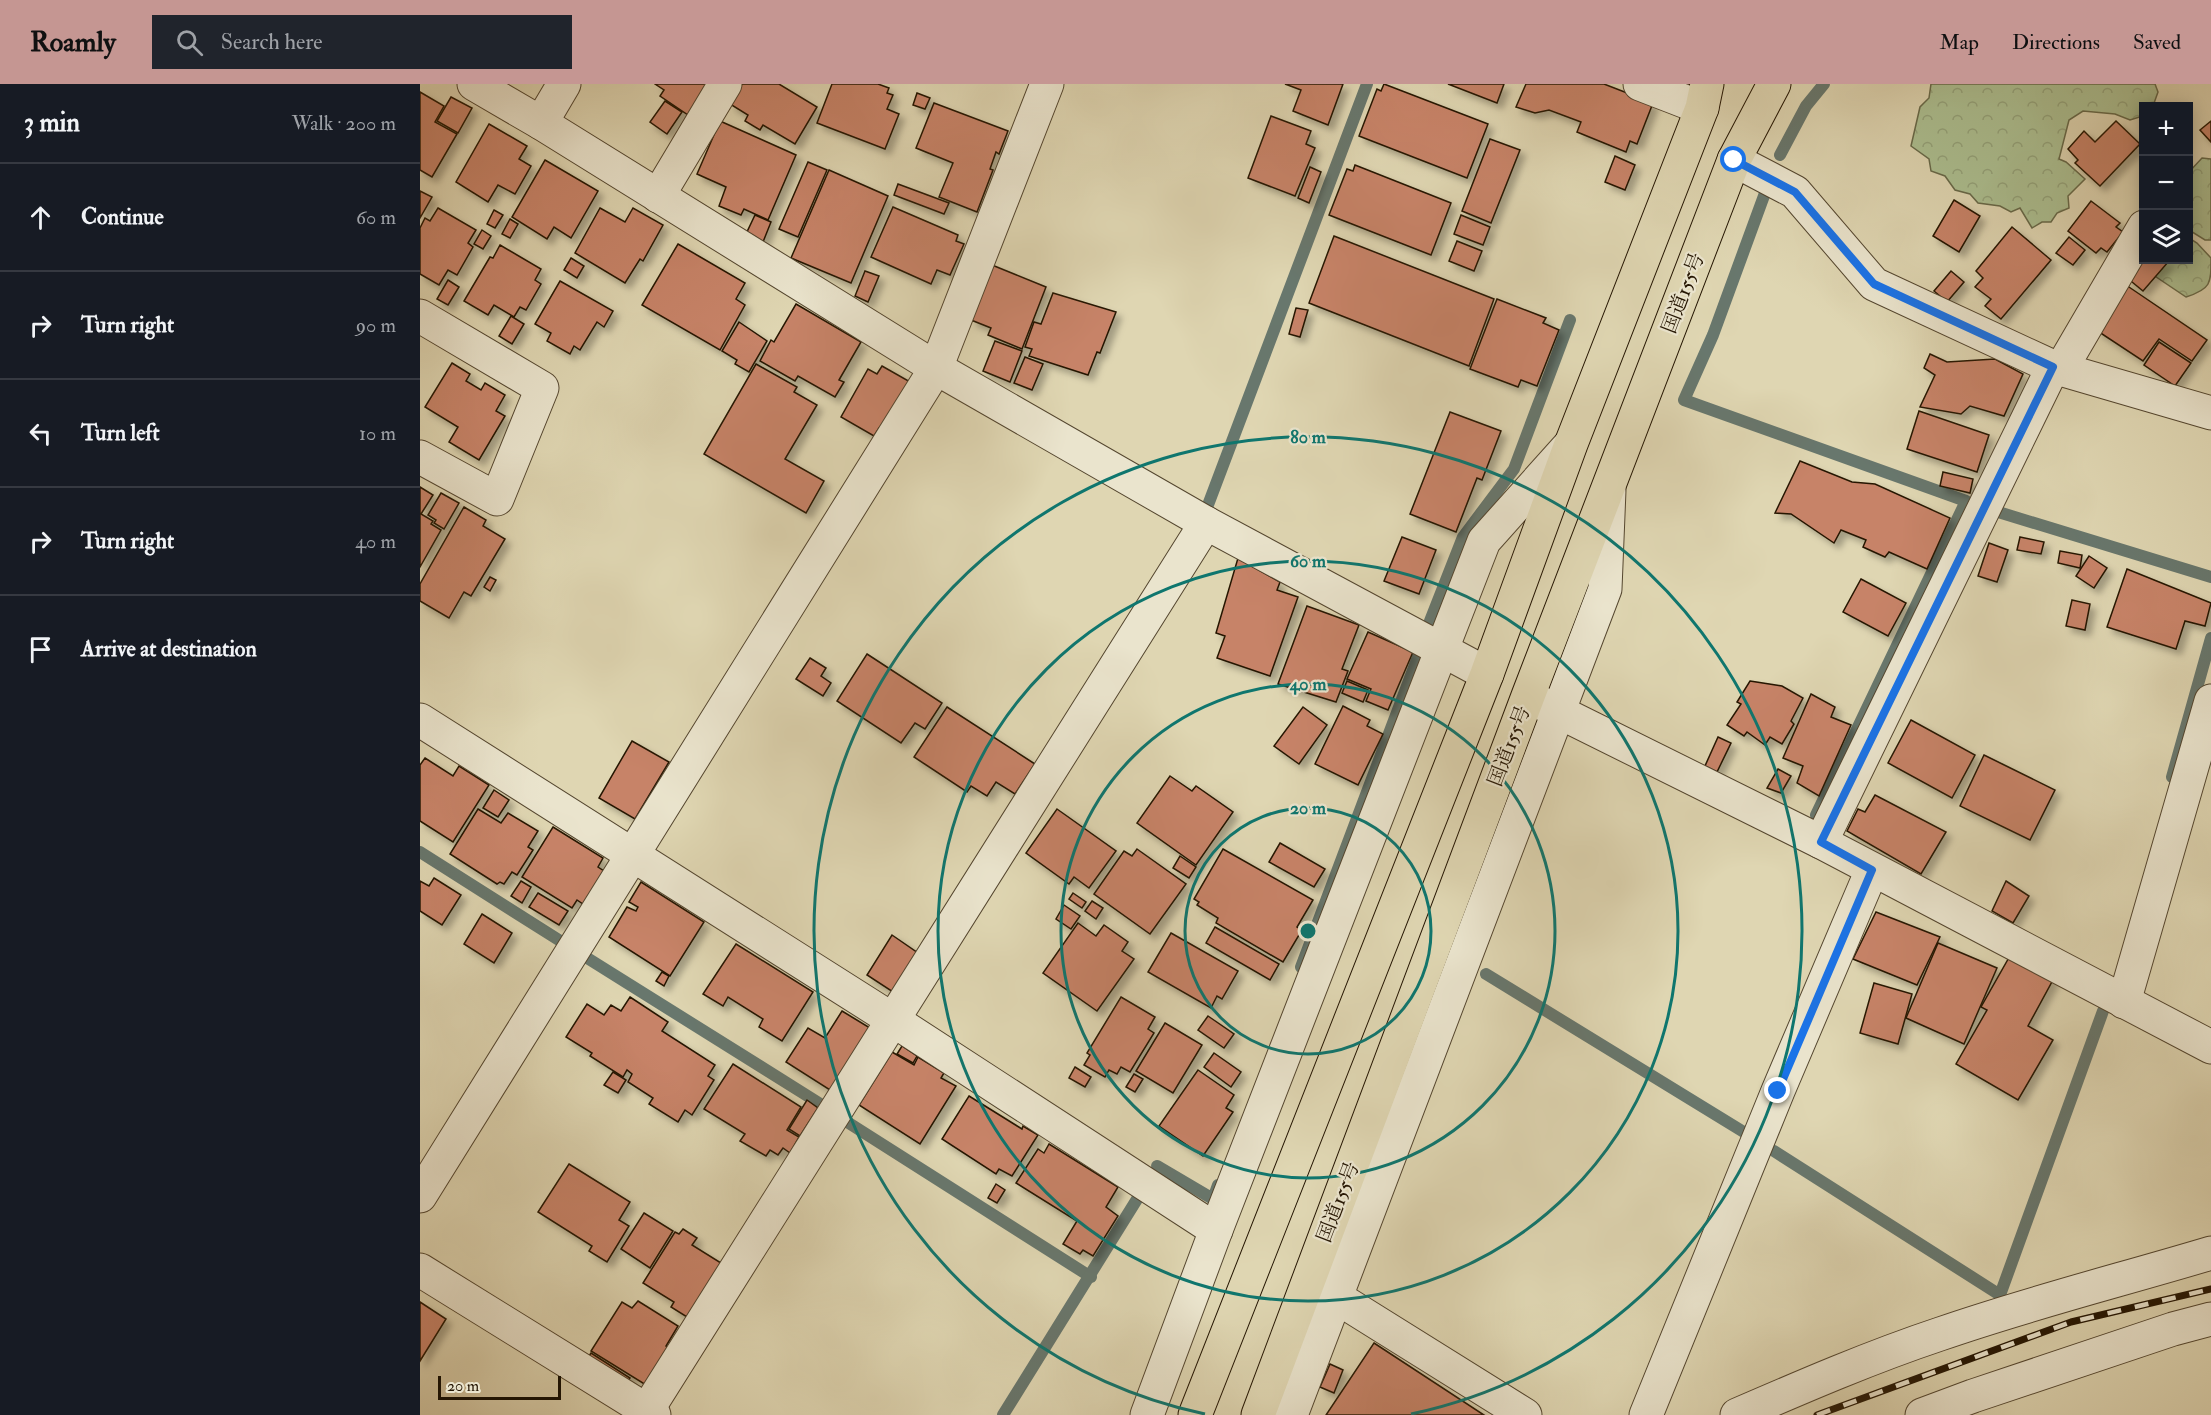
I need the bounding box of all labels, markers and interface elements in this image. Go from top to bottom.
search box [152,15,572,69]
text: Roamly [30,25,116,60]
icon: search [173,26,206,59]
text: Search here [221,28,323,56]
text: Map [1939,29,1979,56]
text: Directions [2012,29,2100,56]
text: Saved [2133,29,2181,56]
map controls [2139,102,2193,264]
button: + [2139,102,2193,156]
text: 3 min [24,107,80,139]
text: Walk · 200 m [292,111,396,136]
route start [1720,146,1746,172]
button: − [2139,156,2193,210]
icon: ahead [24,201,57,234]
text: Continue [81,203,164,231]
text: 60 m [356,205,396,230]
button: layers [2139,210,2193,264]
street label: 国道155号 [1656,249,1710,337]
icon: right [24,309,57,342]
text: Turn right [81,311,174,339]
text: 90 m [356,313,396,338]
icon: left [24,417,57,450]
text: Turn left [81,419,160,447]
text: 10 m [359,421,396,446]
text: 80 m [1290,426,1327,449]
icon: right [24,525,57,558]
text: Turn right [81,527,174,555]
text: 40 m [355,529,396,554]
text: 60 m [1290,550,1327,573]
icon: arrive [24,633,57,666]
text: Arrive at destination [81,635,257,663]
text: 40 m [1289,673,1327,696]
street label: 国道155号 [1482,702,1536,790]
text: 20 m [1290,797,1327,820]
centre of rings [1298,921,1318,941]
route end [1764,1077,1790,1103]
street label: 国道155号 [1311,1158,1365,1246]
scale bar [438,1373,561,1400]
text: 20 m [447,1376,479,1396]

